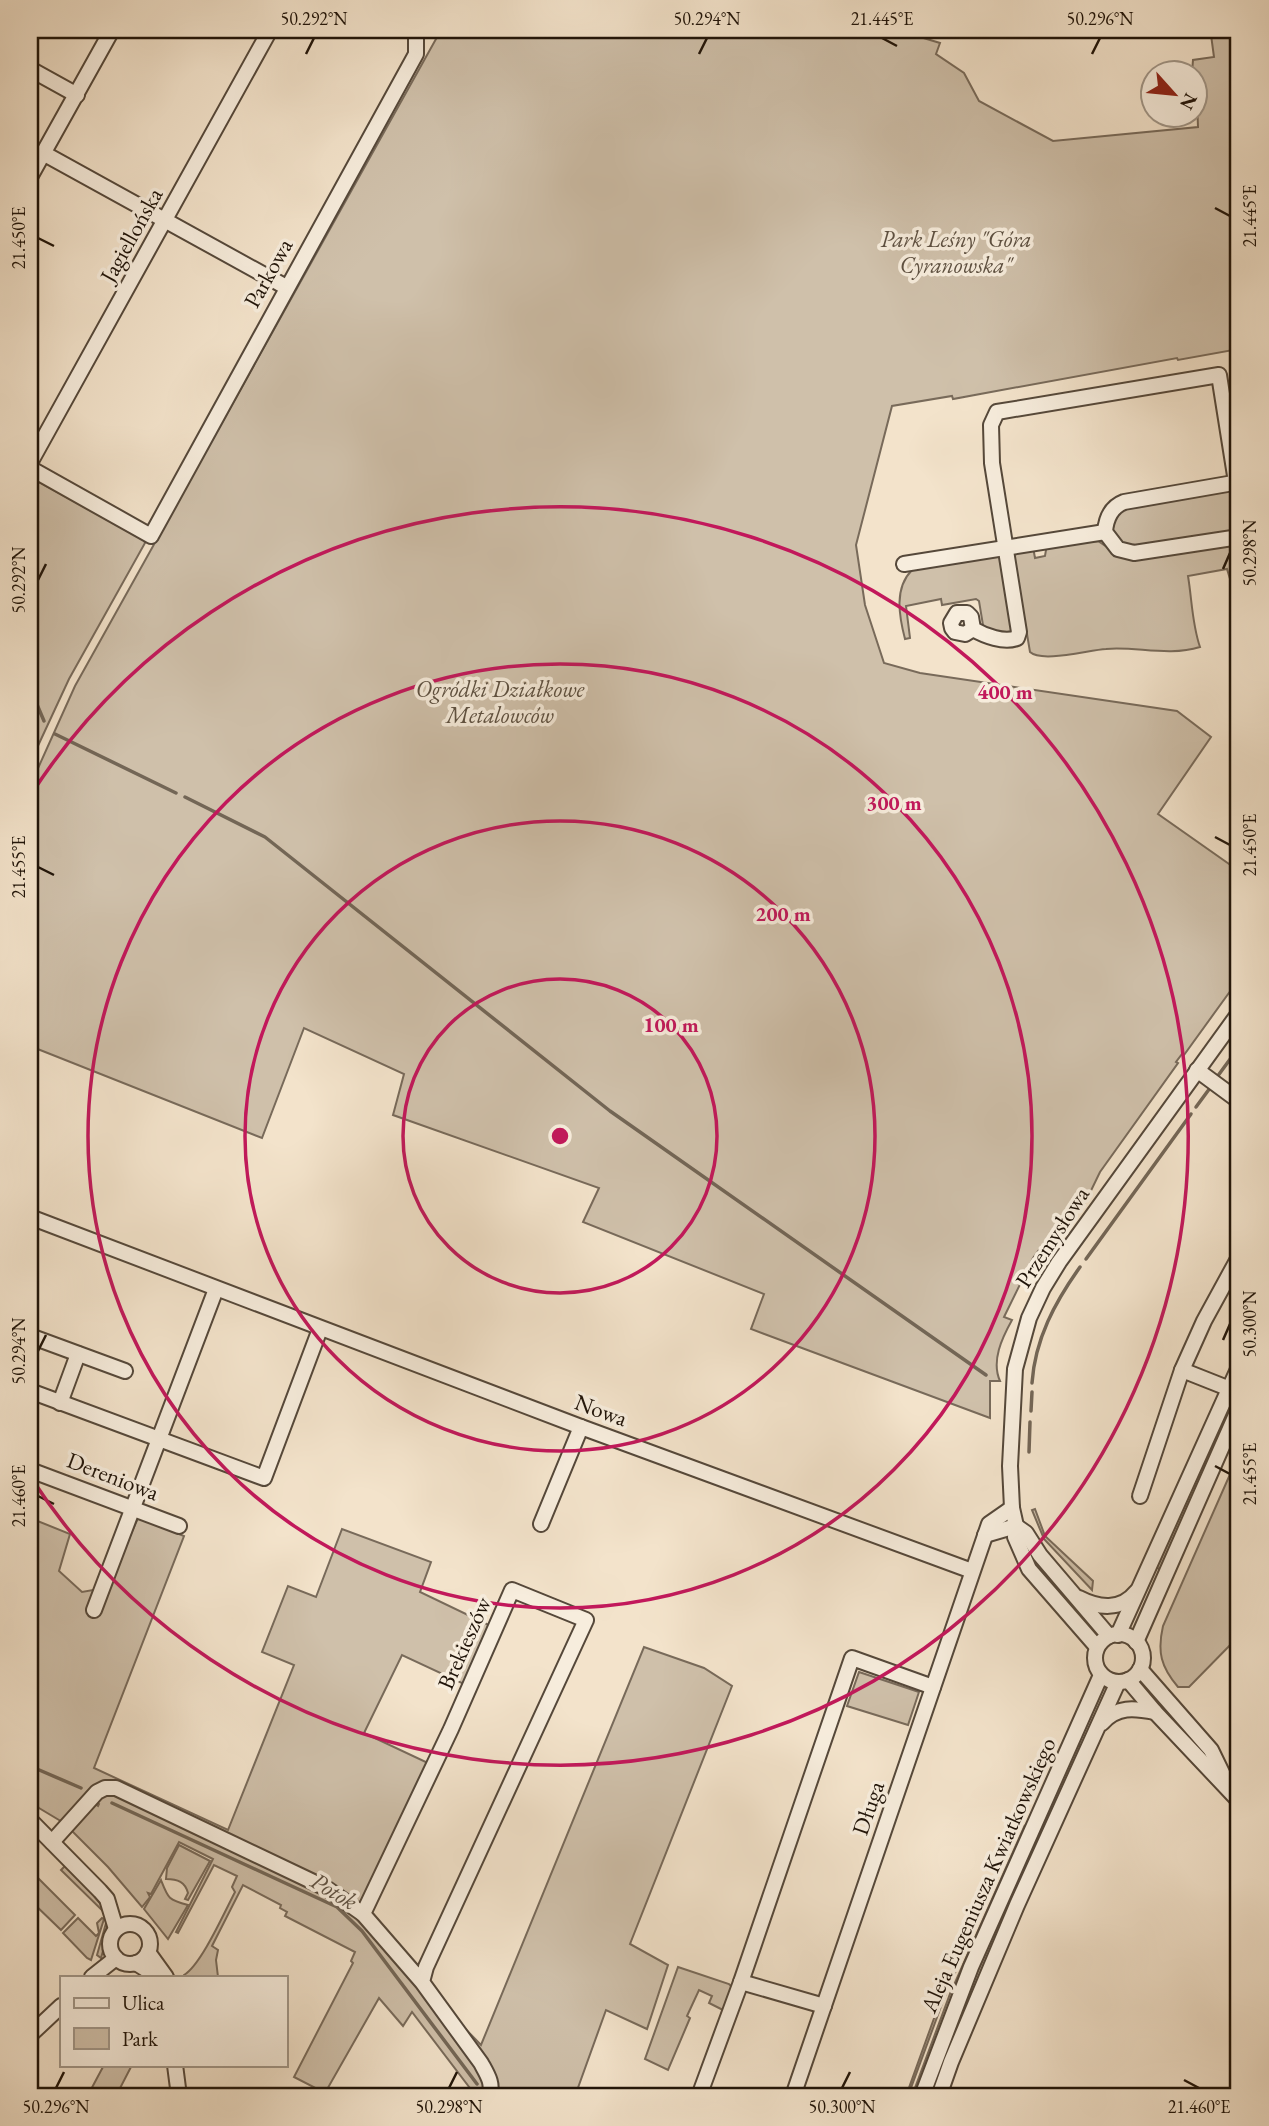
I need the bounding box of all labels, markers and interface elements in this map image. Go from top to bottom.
text: 50.292°N [281,7,348,30]
text: 50.294°N [674,7,741,30]
text: 21.445°E [851,7,913,30]
text: 50.296°N [1067,7,1134,30]
north arrow [1140,60,1210,130]
text: N [1174,89,1203,115]
street label: Jagiellońska [92,182,170,289]
text: 21.445°E [1238,185,1261,247]
text: 21.450°E [7,207,30,269]
park label: Park Leśny "Góra Cyranowska" [881,224,1032,280]
street label: Parkowa [237,232,300,313]
text: 50.298°N [1238,519,1261,586]
text: 50.292°N [7,546,30,613]
park label: Ogródki Działkowe Metalowców [416,674,586,730]
text: 400 m [977,678,1033,705]
text: 300 m [866,789,922,816]
text: 21.450°E [1238,814,1261,876]
text: 21.455°E [7,836,30,898]
text: 200 m [755,900,811,927]
text: 100 m [643,1011,699,1038]
centre of rings [548,1124,572,1148]
street label: Przemysłowa [1008,1180,1096,1293]
text: 50.300°N [1238,1290,1261,1357]
text: 50.294°N [7,1317,30,1384]
street label: Nowa [571,1387,632,1434]
text: 21.455°E [1238,1443,1261,1505]
street label: Dereniowa [63,1445,164,1508]
text: 21.460°E [7,1465,30,1527]
street label: Brekieszów [430,1592,498,1694]
street label: Aleja Eugeniusza Kwiatkowskiego [913,1733,1062,2018]
street label: Długa [845,1776,891,1839]
water label: Potok [305,1865,363,1917]
legend [60,1976,287,2066]
text: Ulica [122,1989,165,2016]
text: Park [122,2025,159,2052]
text: 50.296°N [23,2095,90,2118]
text: 50.298°N [416,2095,483,2118]
text: 50.300°N [809,2095,876,2118]
text: 21.460°E [1168,2095,1230,2118]

